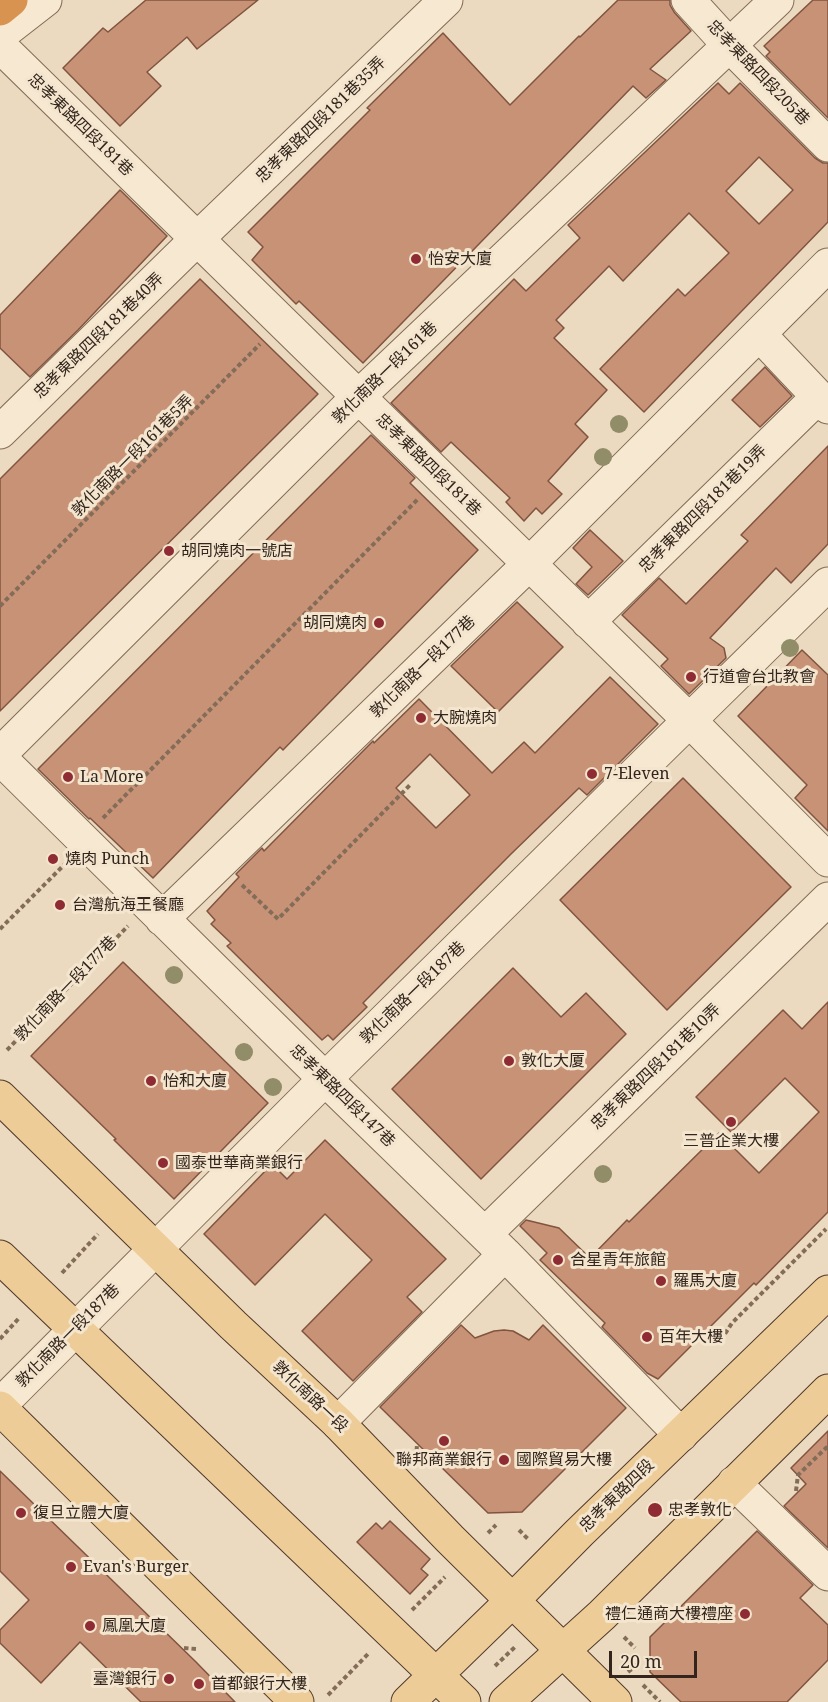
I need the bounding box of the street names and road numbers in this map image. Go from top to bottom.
street label: 忠孝東路四段205巷 [703,16,813,130]
street label: 忠孝東路四段181巷35弄 [252,53,390,187]
street label: 忠孝東路四段181巷 [23,70,137,180]
street label: 忠孝東路四段181巷40弄 [30,269,168,403]
street label: 敦化南路一段161巷 [328,318,442,428]
street label: 敦化南路一段161巷5弄 [68,391,198,521]
street label: 忠孝東路四段181巷 [371,410,485,520]
street label: 忠孝東路四段181巷19弄 [635,441,771,577]
street label: 敦化南路一段177巷 [366,612,480,722]
street label: 敦化南路一段177巷 [11,932,121,1046]
street label: 敦化南路一段187巷 [356,938,470,1048]
street label: 忠孝東路四段181巷10弄 [587,1000,725,1134]
street label: 忠孝東路四段147巷 [285,1041,399,1151]
street label: 敦化南路一段187巷 [12,1280,124,1392]
street label: 敦化南路一段 [268,1357,352,1437]
street label: 忠孝東路四段 [576,1456,658,1536]

